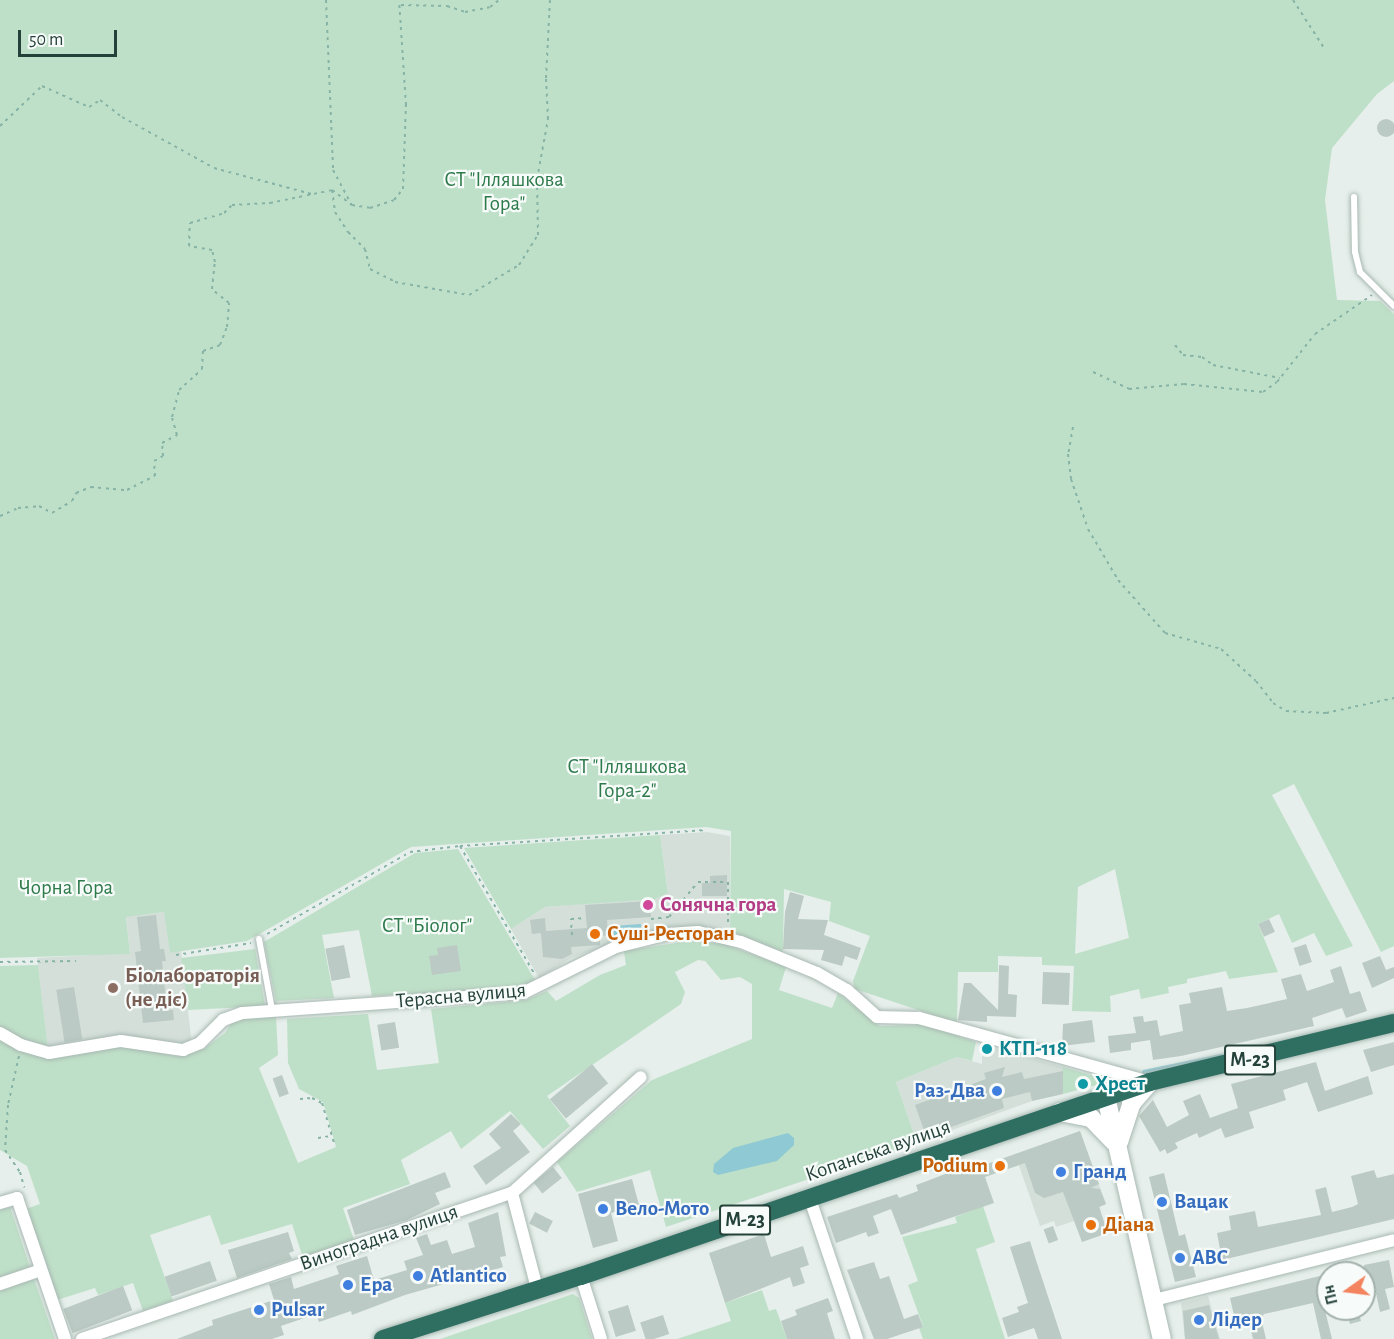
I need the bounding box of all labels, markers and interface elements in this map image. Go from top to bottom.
scale bar [21,18,120,56]
text: 50 m [29,31,63,49]
park label: СТ "Ілляшкова Гора" [444,167,564,217]
park label: СТ "Ілляшкова Гора-2" [567,754,687,804]
park label: Чорна Гора [19,875,113,901]
place label: Сонячна гора [660,892,777,918]
marker: Сонячна гора [641,898,655,912]
park label: СТ "Біолог" [382,913,472,939]
place label: Суші-Ресторан [607,921,735,947]
marker: Суші-Ресторан [588,927,602,941]
place label: Біолабораторія (не діє) [125,963,260,1013]
street label: Терасна вулиця [395,978,527,1014]
marker: Біолабораторія (не діє) [106,981,120,995]
place label: КТП-118 [999,1036,1067,1062]
marker: КТП-118 [980,1042,994,1056]
road number: М-23 [1223,1043,1277,1077]
place label: Хрест [1095,1071,1145,1097]
marker: Хрест [1076,1077,1090,1091]
place label: Раз-Два [914,1078,985,1104]
marker: Раз-Два [990,1084,1004,1098]
street label: Копанська вулиця [802,1114,954,1188]
place label: Podium [922,1153,988,1179]
marker: Podium [993,1159,1007,1173]
place label: Гранд [1073,1159,1127,1185]
marker: Гранд [1054,1165,1068,1179]
place label: Вацак [1174,1189,1228,1215]
marker: Вацак [1155,1195,1169,1209]
place label: Вело-Мото [615,1196,709,1222]
street label: Виноградна вулиця [297,1199,461,1277]
marker: Вело-Мото [596,1202,610,1216]
road number: М-23 [718,1203,772,1237]
place label: Діана [1103,1212,1154,1238]
marker: Діана [1084,1218,1098,1232]
place label: ABC [1192,1245,1228,1271]
marker: ABC [1173,1251,1187,1265]
north arrow [1316,1261,1376,1321]
place label: Atlantico [430,1263,507,1289]
marker: Atlantico [411,1269,425,1283]
place label: Ера [360,1272,392,1298]
marker: Ера [341,1278,355,1292]
text: Пн [1320,1283,1341,1306]
place label: Pulsar [271,1297,324,1323]
marker: Pulsar [252,1303,266,1317]
place label: Лідер [1211,1307,1262,1333]
marker: Лідер [1192,1313,1206,1327]

